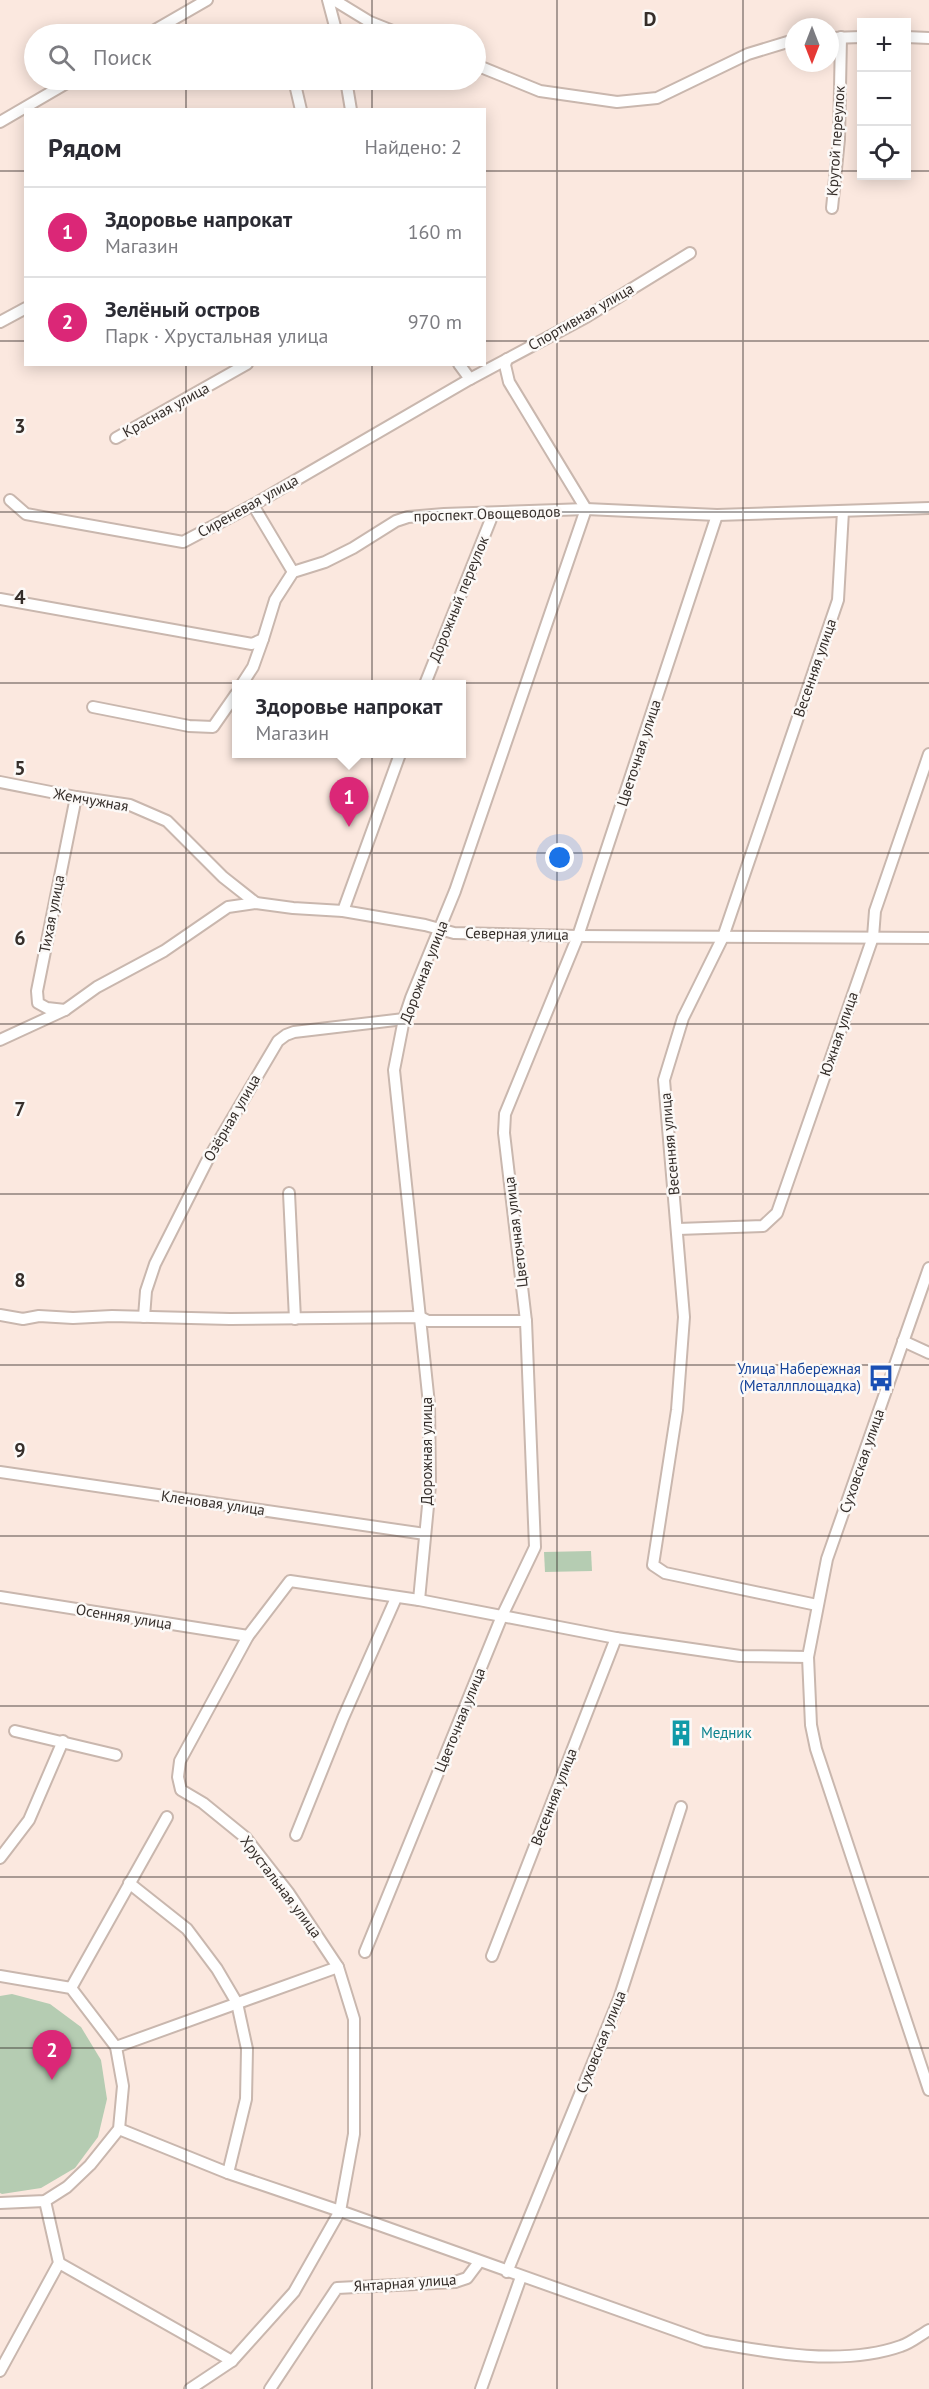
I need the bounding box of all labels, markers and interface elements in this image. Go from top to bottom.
text: D [644,6,657,32]
north arrow [785,18,839,72]
map controls [857,18,911,180]
button: + [857,18,911,72]
search box [24,24,486,90]
icon: search [45,41,78,74]
text: Поиск [93,43,152,71]
button: − [857,72,911,126]
street label: Крутой переулок [822,84,849,197]
button: locate [857,126,911,180]
text: Рядом [48,131,122,164]
text: Найдено: 2 [365,134,462,160]
text: Здоровье напрокат [105,205,292,233]
text: 1 [62,219,73,245]
text: 160 m [408,219,462,245]
text: Магазин [105,233,179,259]
street label: Спортивная улица [524,279,637,355]
text: Зелёный остров [105,295,260,323]
text: 2 [62,309,73,335]
text: 970 m [408,309,462,335]
text: Парк · Хрустальная улица [105,323,328,349]
street label: Красная улица [119,378,212,441]
text: 3 [14,413,26,439]
street label: Сиреневая улица [194,470,302,541]
street label: проспект Овощеводов [413,501,561,526]
street label: Дорожный переулок [425,532,493,665]
text: 4 [14,584,26,610]
street label: Весенняя улица [789,616,840,720]
popup [232,680,466,758]
text: Здоровье напрокат [255,692,443,720]
street label: Цветочная улица [612,697,665,809]
text: Магазин [255,720,329,746]
text: 5 [14,755,26,781]
pin: 1 [330,778,368,827]
street label: Жемчужная [51,783,130,815]
your location [545,843,574,872]
street label: Тихая улица [35,873,68,955]
street label: Дорожная улица [395,918,452,1026]
street label: Северная улица [465,923,569,944]
text: 6 [14,925,26,951]
street label: Южная улица [815,989,862,1079]
street label: Озёрная улица [199,1071,264,1165]
street label: Весенняя улица [656,1092,683,1196]
text: 7 [14,1096,26,1122]
street label: Цветочная улица [499,1176,532,1288]
text: 8 [14,1267,26,1293]
place label: Улица Набережная (Металлплощадка) [737,1359,861,1395]
bus stop icon: Улица Набережная (Металлплощадка) [866,1363,896,1393]
street label: Дорожная улица [417,1397,436,1505]
street label: Суховская улица [835,1406,888,1515]
text: 9 [14,1437,26,1463]
street label: Кленовая улица [160,1486,266,1519]
street label: Осенняя улица [75,1600,173,1633]
street label: Цветочная улица [430,1665,489,1775]
building icon: Медник [666,1718,696,1748]
place label: Медник [701,1723,753,1742]
street label: Весенняя улица [526,1745,581,1848]
street label: Хрустальная улица [237,1832,326,1942]
street label: Суховская улица [571,1988,630,2096]
pin: 2 [32,2030,72,2080]
street label: Янтарная улица [353,2269,457,2296]

